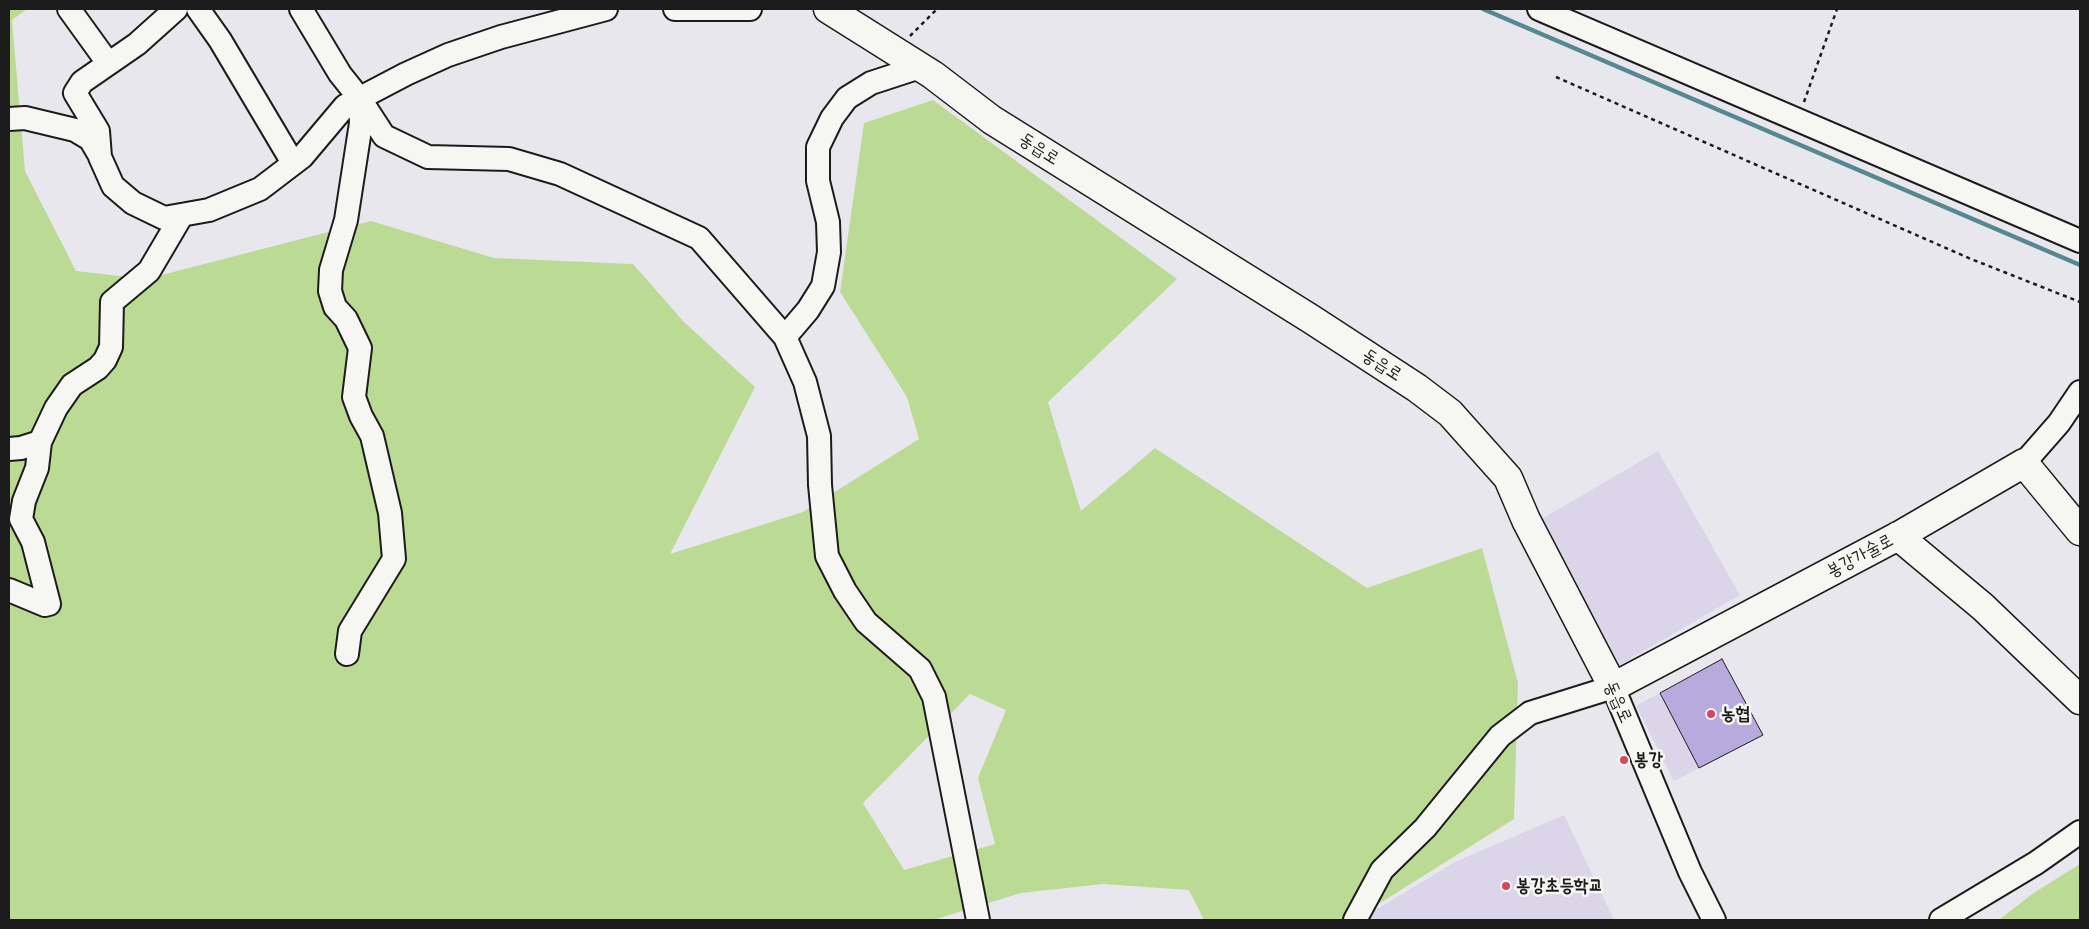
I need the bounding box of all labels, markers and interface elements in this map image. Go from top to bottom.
street label: 동읍로 [1015,128,1063,170]
street label: 동읍로 [1358,344,1406,386]
street label: 봉강가술로 [1823,529,1897,583]
street label: 동읍로 [1599,678,1637,726]
place label: 농협 [1721,703,1750,725]
marker: 농협 [1705,708,1717,720]
place label: 봉강 [1634,749,1663,771]
marker: 봉강 [1618,754,1630,766]
place label: 봉강초등학교 [1516,875,1603,897]
marker: 봉강초등학교 [1500,880,1512,892]

